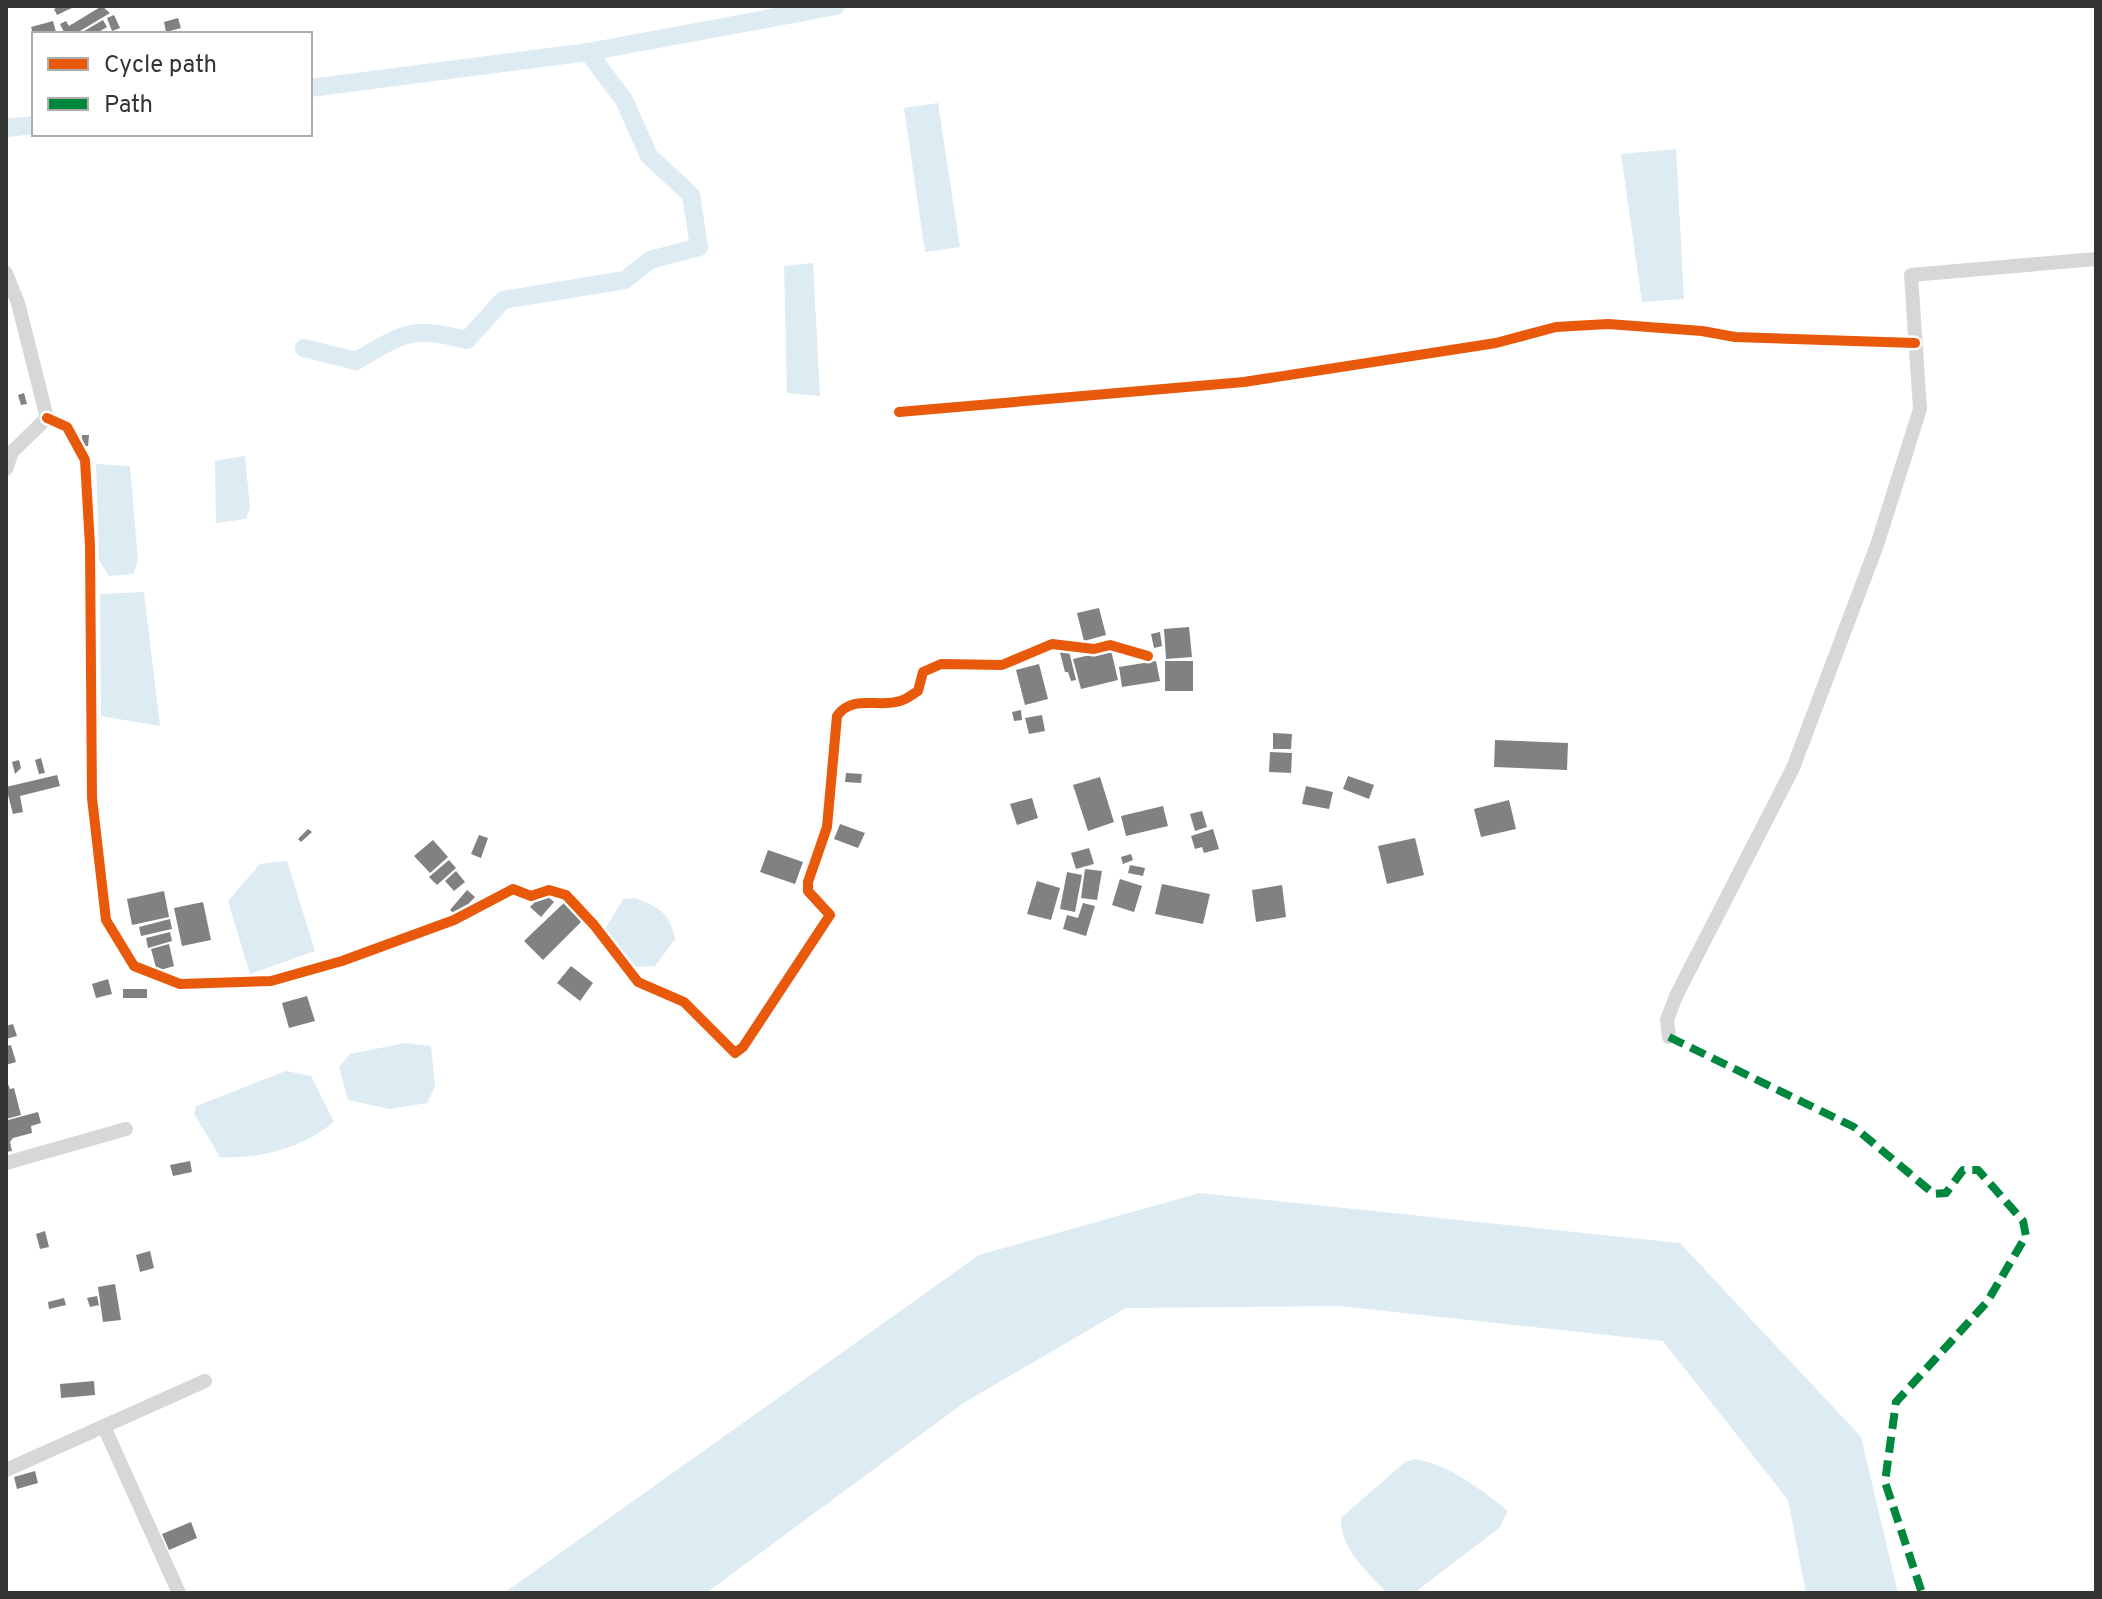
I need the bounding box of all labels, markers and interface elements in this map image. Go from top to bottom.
legend [32,32,312,136]
text: Cycle path [104,51,217,81]
text: Path [104,91,153,121]

